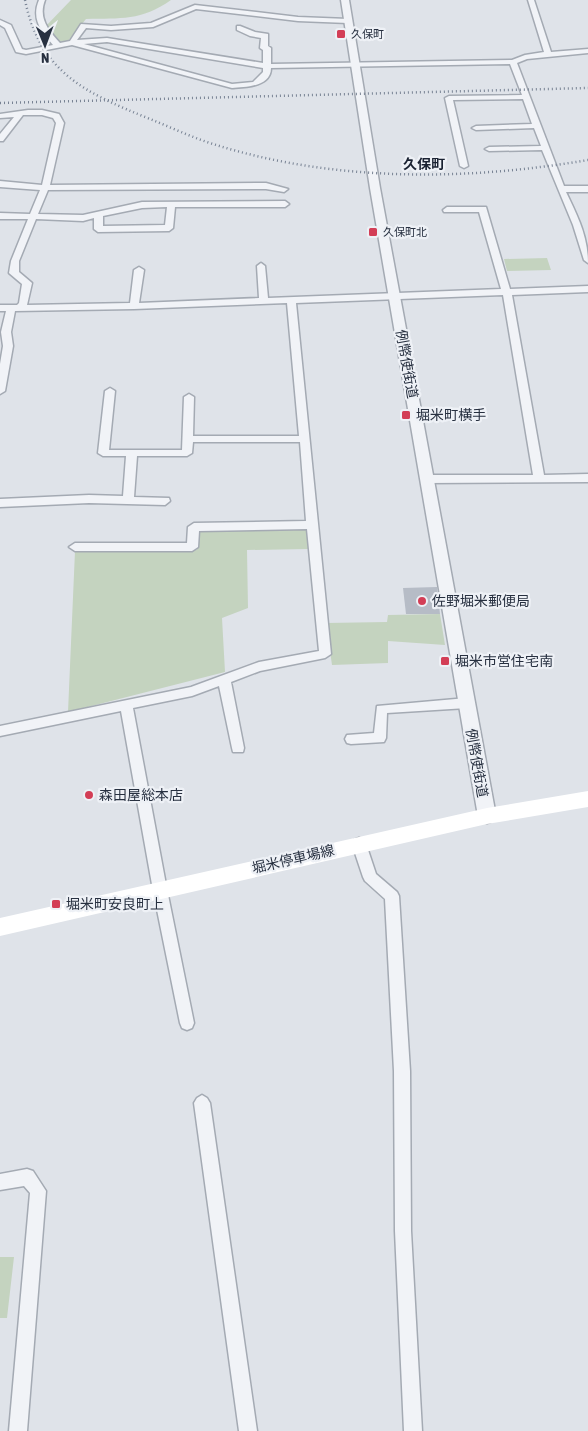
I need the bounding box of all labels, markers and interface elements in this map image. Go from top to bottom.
north arrow [20,20,70,70]
marker: 久保町 [335,28,347,40]
place label: 久保町 [351,28,384,40]
text: N [41,50,49,66]
district label: 久保町 [403,156,445,172]
marker: 久保町北 [367,226,379,238]
place label: 久保町北 [383,226,427,238]
street label: 例幣使街道 [393,328,421,400]
place label: 堀米町横手 [416,407,486,423]
marker: 堀米町横手 [400,409,412,421]
place label: 佐野堀米郵便局 [432,593,530,609]
marker: 佐野堀米郵便局 [416,595,428,607]
place label: 堀米市営住宅南 [455,653,553,669]
marker: 堀米市営住宅南 [439,655,451,667]
street label: 例幣使街道 [463,727,491,799]
place label: 森田屋総本店 [99,787,183,803]
marker: 森田屋総本店 [83,789,95,801]
street label: 堀米停車場線 [250,842,336,876]
place label: 堀米町安良町上 [66,896,164,912]
marker: 堀米町安良町上 [50,898,62,910]

